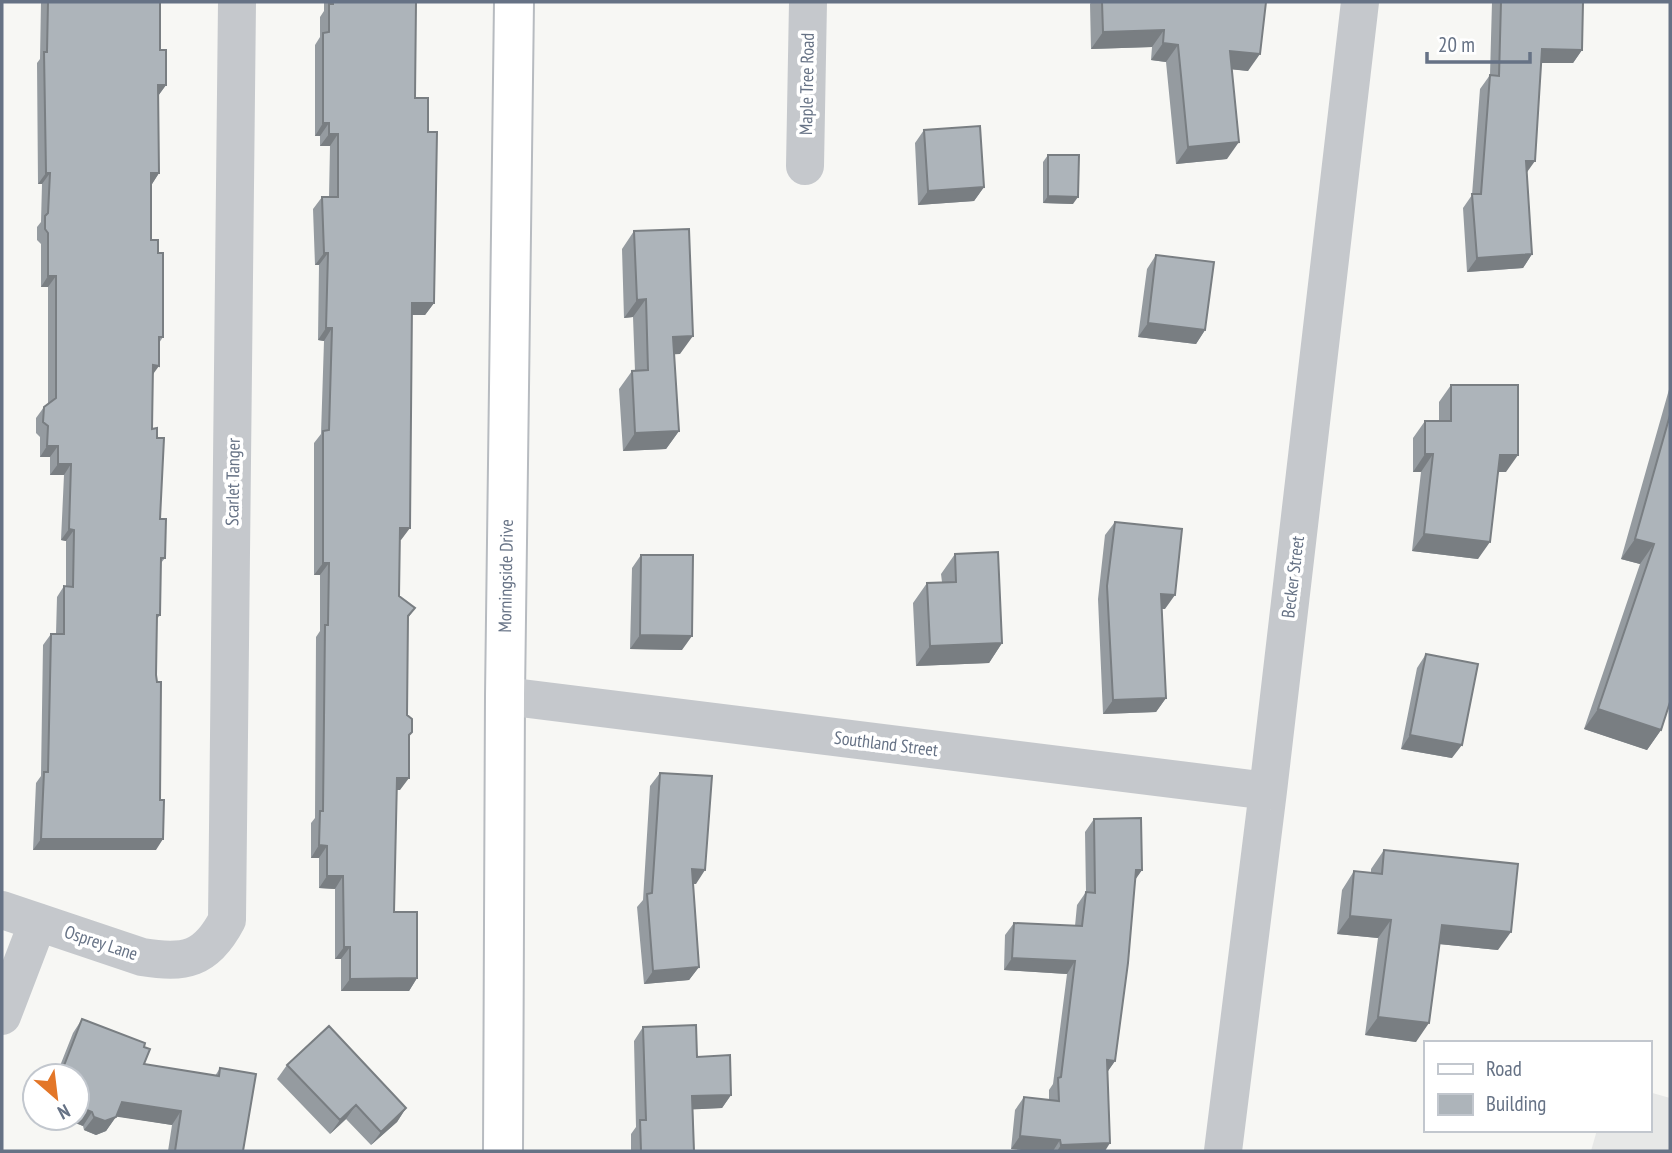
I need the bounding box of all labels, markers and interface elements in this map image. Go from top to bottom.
scale bar [1427,21,1530,65]
text: 20 m [1438,31,1475,58]
street label: Maple Tree Road [794,33,819,135]
street label: Scarlet Tanger [220,438,245,526]
street label: Morningside Drive [493,519,518,633]
street label: Becker Street [1276,535,1309,619]
street label: Southland Street [833,726,939,761]
street label: Osprey Lane [62,920,141,965]
legend [1424,1041,1651,1132]
text: Road [1486,1055,1522,1082]
north arrow [21,1062,91,1132]
text: Building [1486,1090,1546,1117]
text: N [54,1099,74,1125]

